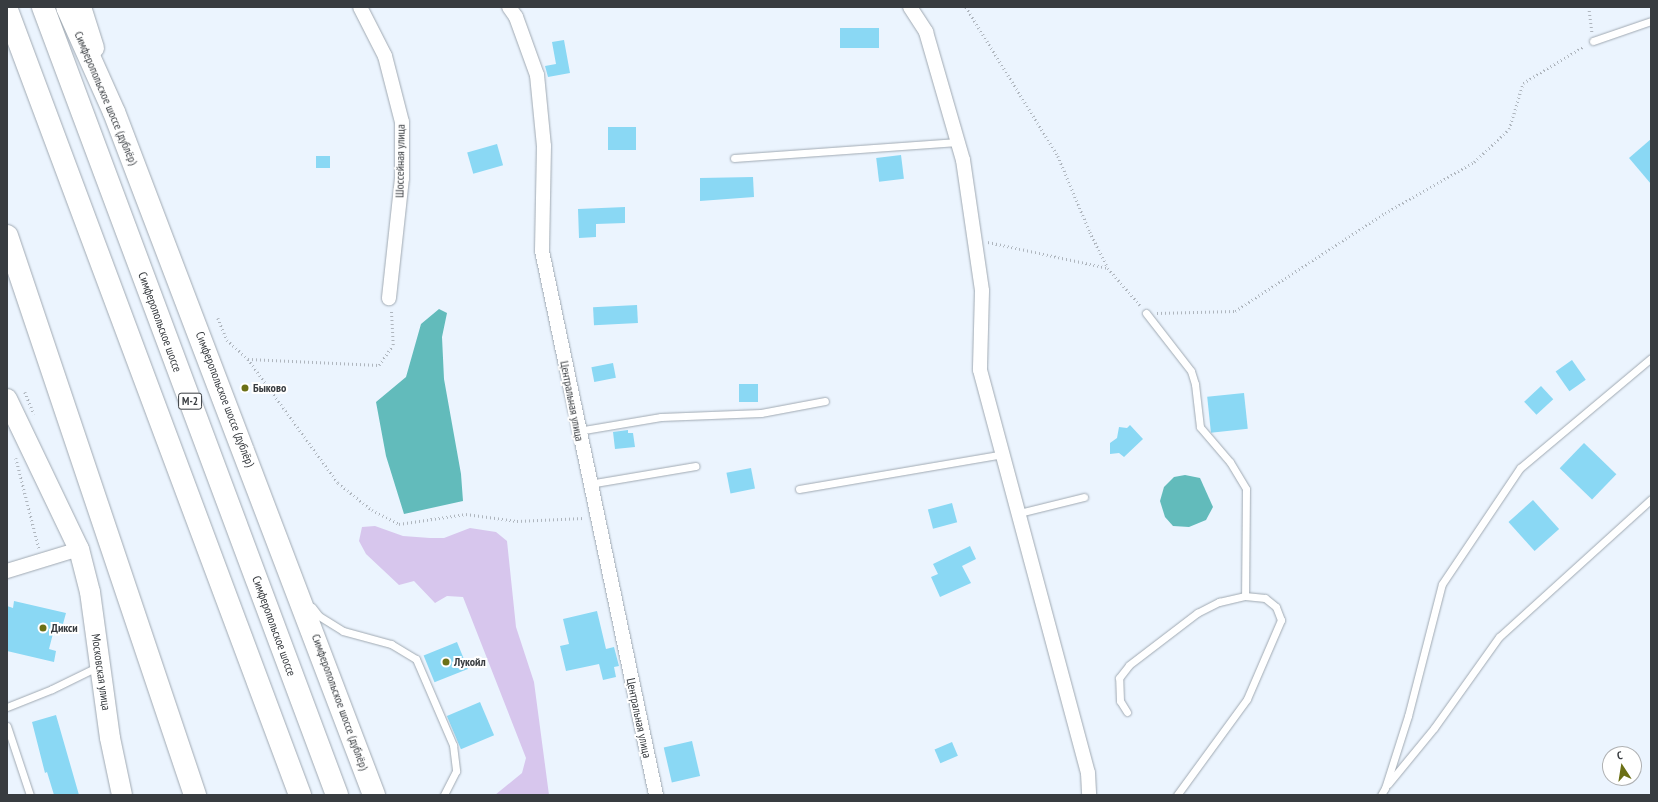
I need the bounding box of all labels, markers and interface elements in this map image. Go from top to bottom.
street label: Симферопольское шоссе (дублёр) [71,29,141,167]
street label: Шоссейная улица [392,124,408,198]
street label: Симферопольское шоссе [135,270,185,374]
street label: Симферопольское шоссе (дублёр) [193,329,257,469]
street label: Центральная улица [557,360,587,442]
place label: Быково [253,381,286,395]
marker: Быково [240,383,250,393]
road number: М-2 [178,392,202,410]
street label: Симферопольское шоссе [249,574,299,678]
place label: Дикси [51,621,78,635]
marker: Дикси [38,623,48,633]
street label: Симферопольское шоссе (дублёр) [309,632,371,772]
street label: Московская улица [88,633,114,711]
place label: Лукойл [454,655,486,669]
marker: Лукойл [441,657,451,667]
street label: Центральная улица [623,677,655,759]
north arrow [1602,746,1642,786]
text: С [1616,748,1624,763]

